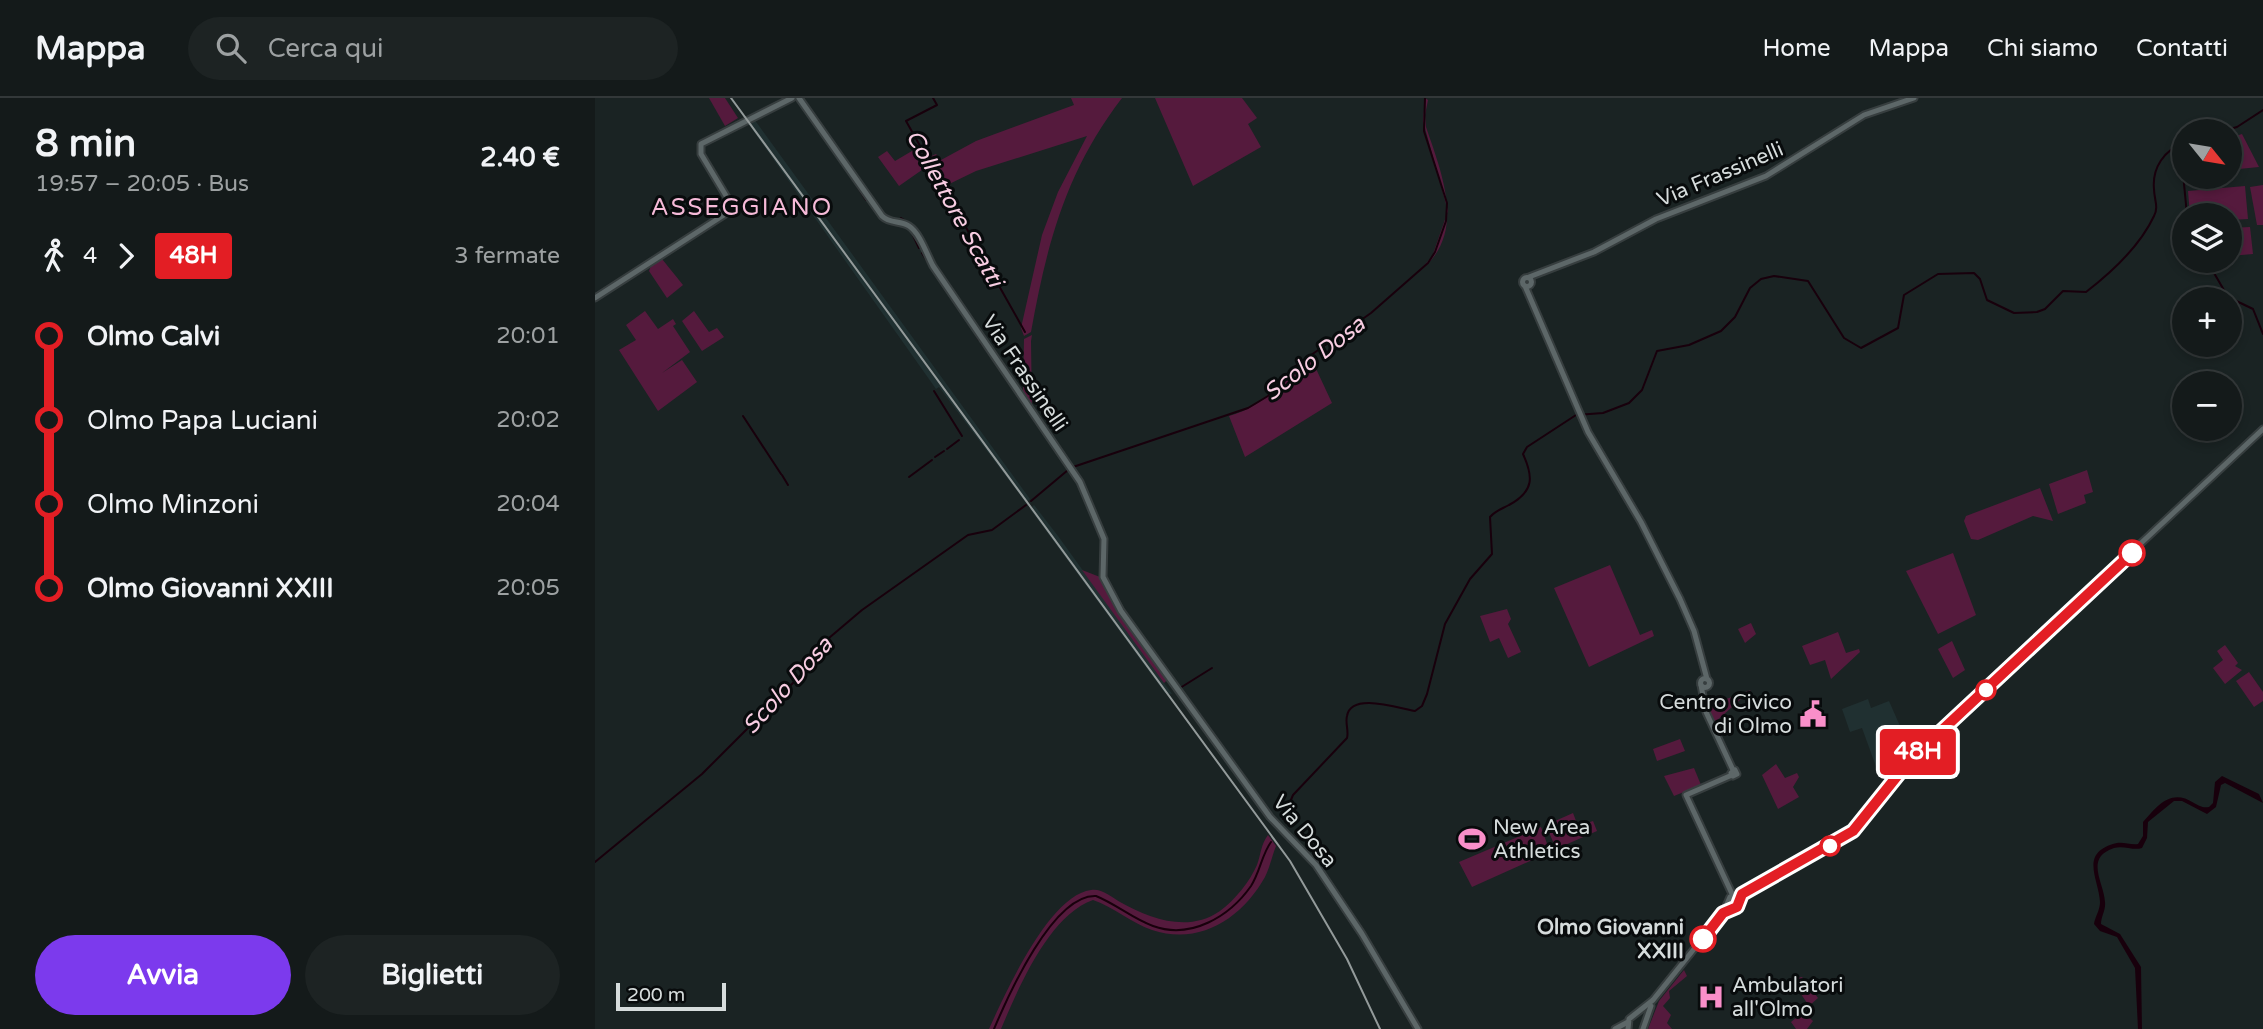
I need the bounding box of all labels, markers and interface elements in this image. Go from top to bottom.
search box [188,17,678,80]
text: Mappa [35,29,146,68]
icon: search [212,29,250,67]
text: Cerca qui [268,33,384,64]
text: Home [1763,34,1831,63]
text: Mappa [1869,34,1949,63]
text: Chi siamo [1987,34,2098,63]
text: Contatti [2136,34,2228,63]
north arrow [2172,119,2242,189]
map controls [2172,119,2242,441]
text: 8 min [35,121,136,167]
water label: Collettore Scatti [899,125,1010,295]
street label: Via Frassinelli [1653,137,1787,212]
text: 2.40 € [480,142,560,173]
text: 19:57 – 20:05 · Bus [35,170,249,198]
district label: ASSEGGIANO [651,193,833,222]
button: layers [2172,203,2242,273]
icon: walk [35,237,73,275]
icon: forward [107,237,145,275]
text: 48H [169,241,218,270]
text: 4 [83,242,97,270]
text: 3 fermate [454,242,560,270]
button: + [2172,287,2242,357]
street label: Via Frassinelli [977,310,1073,436]
water label: Scolo Dosa [1258,310,1372,407]
text: Olmo Calvi [87,321,220,352]
text: 20:01 [496,322,560,350]
button: − [2172,371,2242,441]
text: Olmo Papa Luciani [87,405,318,436]
text: 20:02 [496,406,560,434]
text: Olmo Minzoni [87,489,259,520]
text: 20:04 [496,490,560,518]
unlabelled marker [2119,540,2145,566]
text: Olmo Giovanni XXIII [87,573,334,604]
text: 20:05 [496,574,560,602]
water label: Scolo Dosa [737,631,839,740]
unlabelled marker [1976,680,1996,700]
place label: Centro Civico di Olmo [1659,690,1792,739]
public building icon: Centro Civico di Olmo [1798,699,1828,729]
line badge: 48H [1878,729,1958,775]
text: 48H [1894,737,1942,766]
street label: Via Dosa [1267,790,1342,873]
place label: New Area Athletics [1493,815,1590,864]
sports icon: New Area Athletics [1457,824,1487,854]
unlabelled marker [1820,836,1840,856]
place label: Olmo Giovanni XXIII [1537,915,1684,964]
marker: Olmo Giovanni XXIII [1690,926,1716,952]
button: Avvia [35,935,291,1015]
button: Biglietti [305,935,560,1015]
place label: Ambulatori all'Olmo [1732,973,1844,1022]
scale bar [616,980,726,1012]
hospital icon: Ambulatori all'Olmo [1696,982,1726,1012]
text: 200 m [627,984,685,1006]

